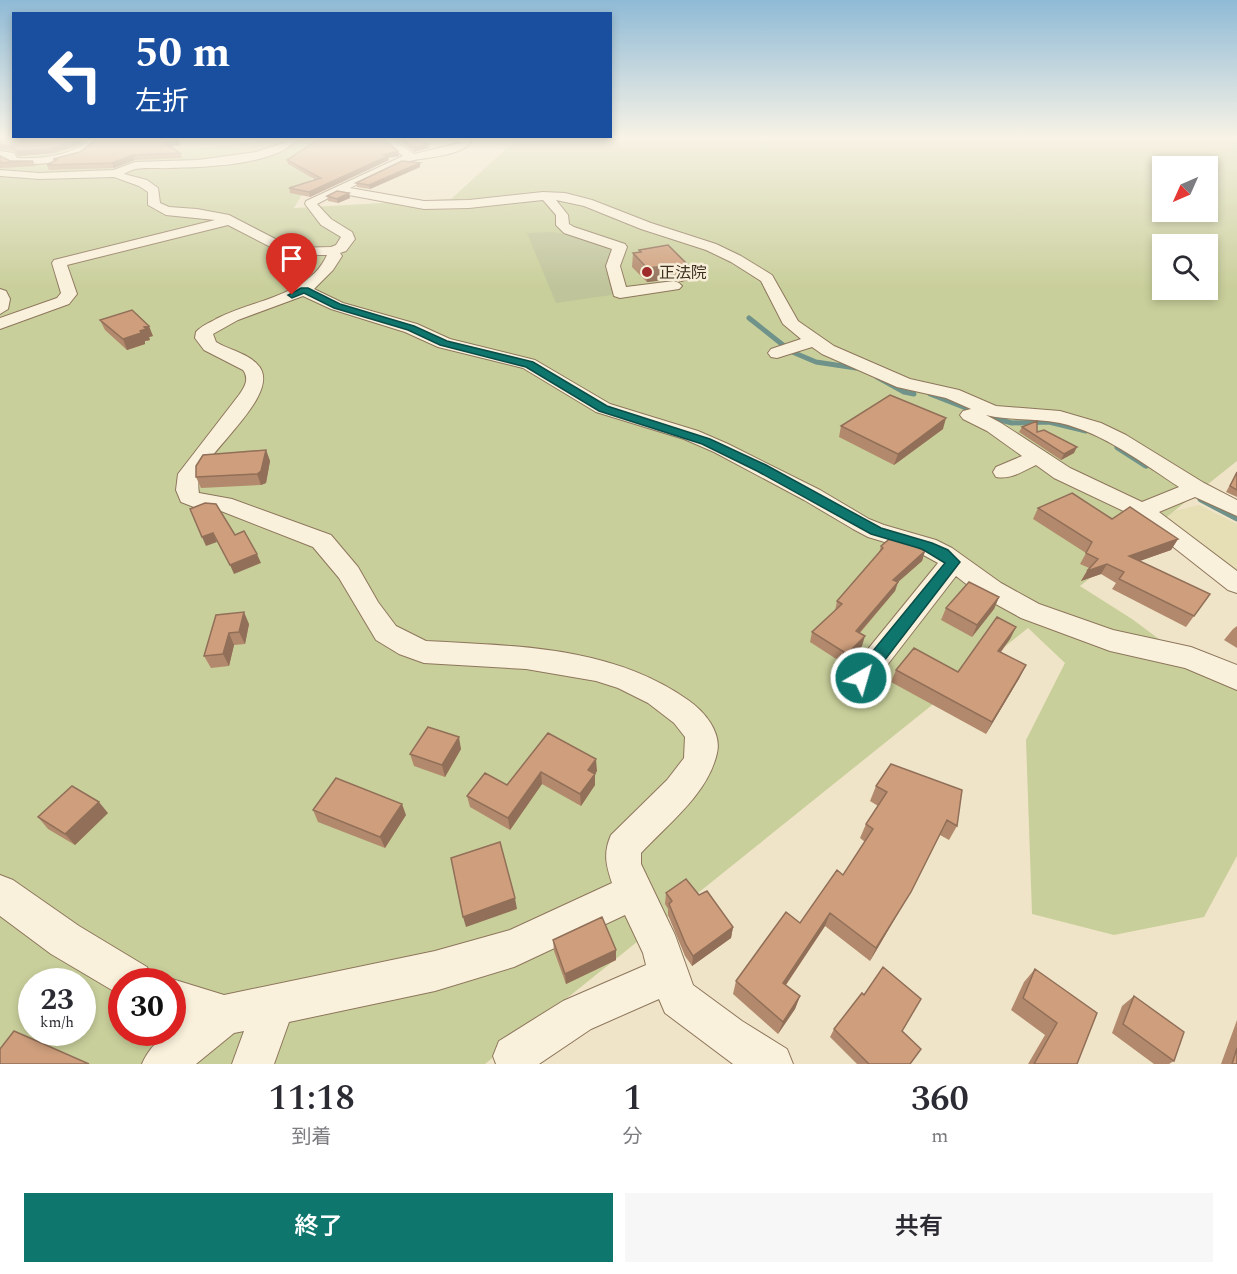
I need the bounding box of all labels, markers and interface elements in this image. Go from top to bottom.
text: 50 m [135,22,230,85]
icon: left [36,36,114,114]
text: 左折 [135,81,189,123]
north arrow [1152,156,1218,222]
map controls [1152,156,1218,300]
pin [266,233,317,295]
button: search [1152,234,1218,300]
icon: arrive [275,242,308,275]
place label: 正法院 [659,261,707,285]
marker: 正法院 [640,265,654,279]
position arrow [829,646,893,710]
speed limit sign: 30 [108,968,186,1046]
text: 23 [40,977,74,1023]
text: km/h [40,1011,74,1034]
text: 11:18 [268,1071,355,1126]
text: 1 [623,1071,642,1126]
text: 360 [911,1072,969,1127]
text: m [931,1121,949,1151]
text: 到着 [291,1122,331,1152]
text: 分 [623,1122,643,1152]
button: 終了 [24,1193,613,1262]
button: 共有 [625,1193,1213,1262]

